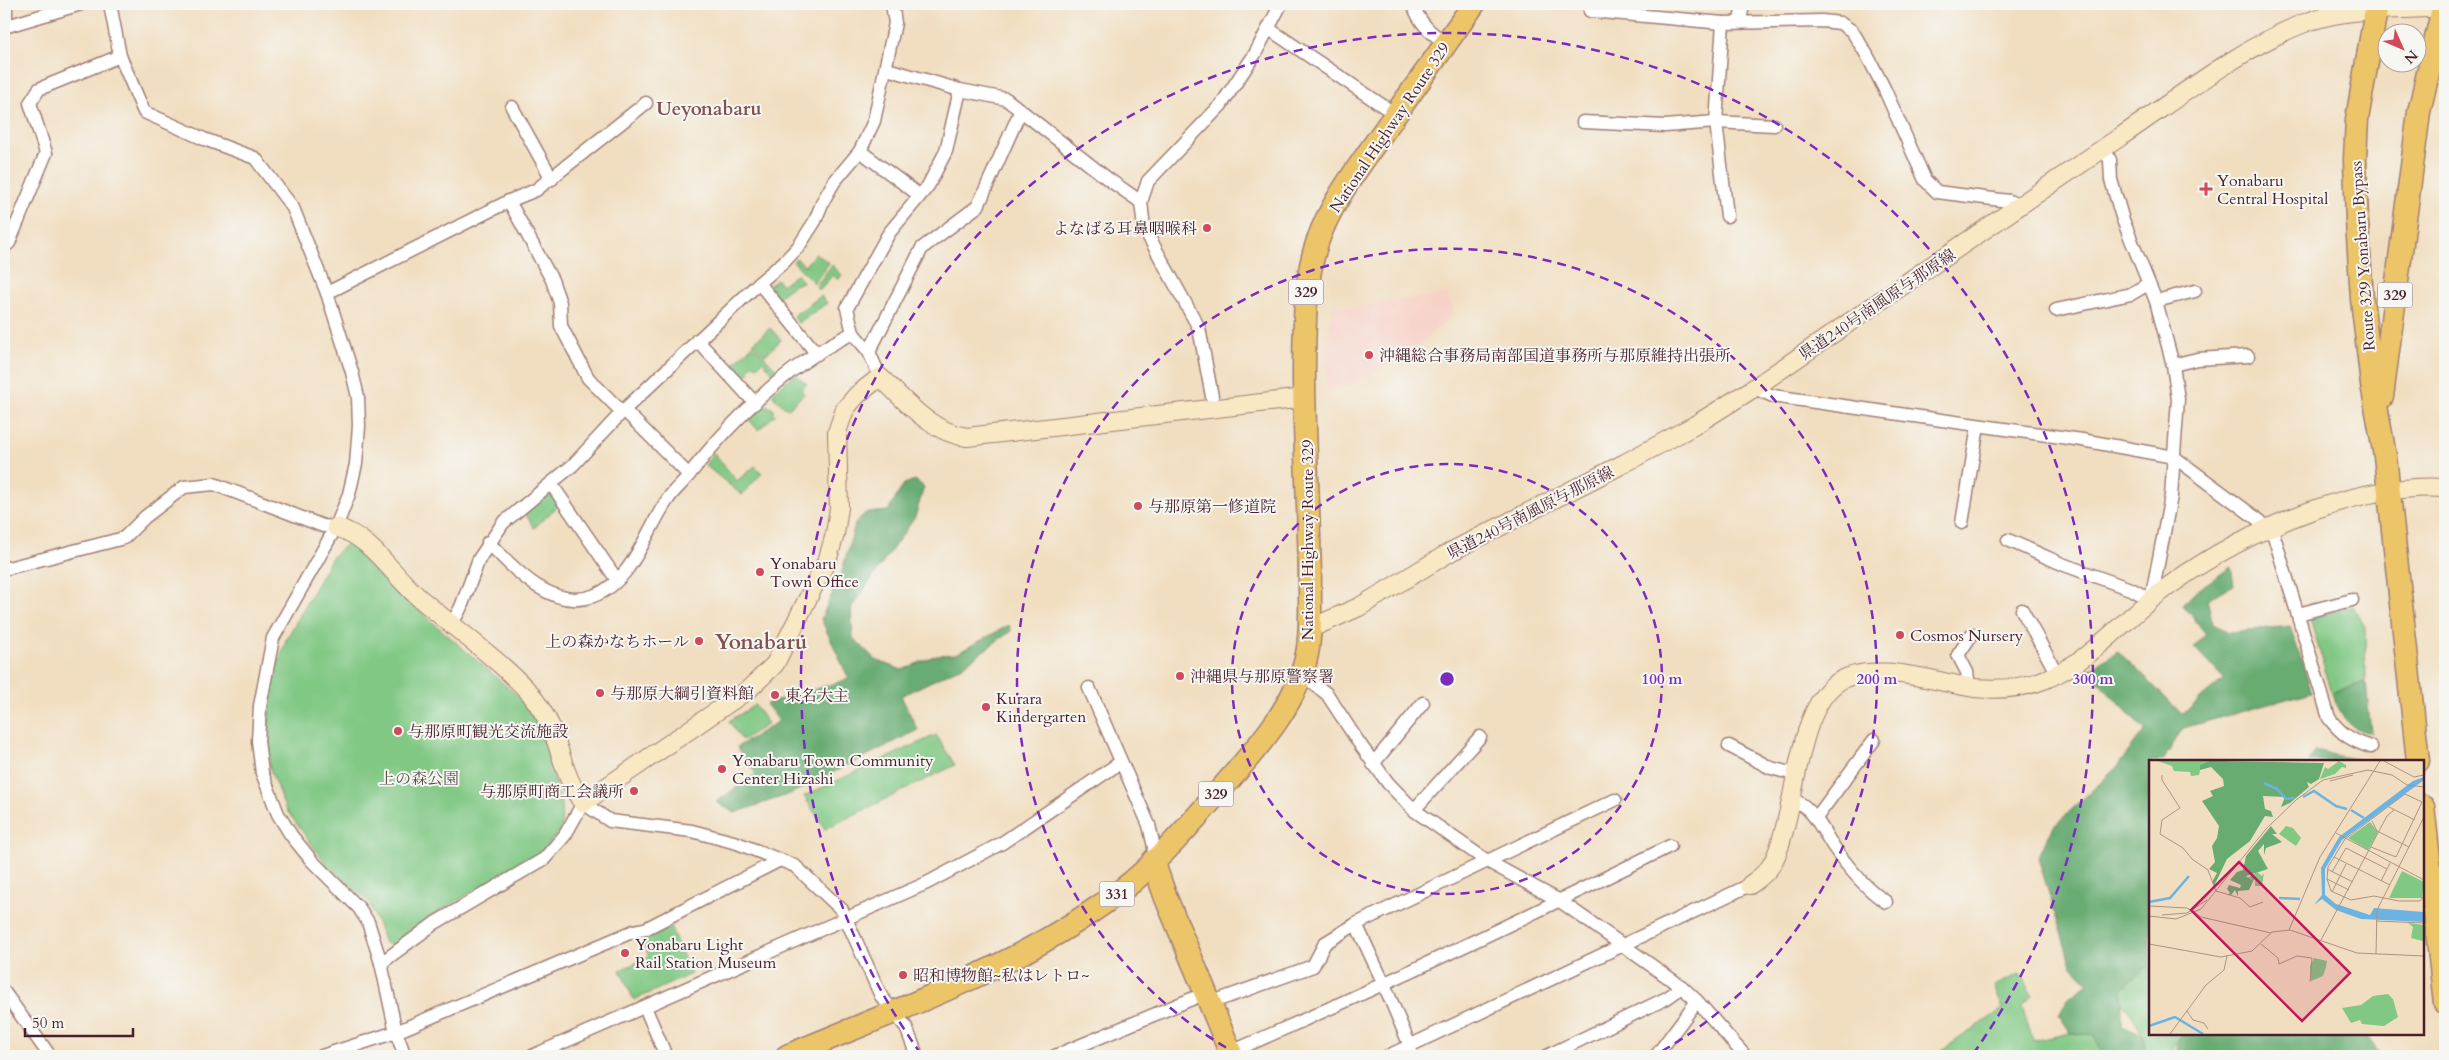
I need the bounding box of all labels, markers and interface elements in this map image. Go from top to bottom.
north arrow [2376,22,2426,72]
street label: National Highway Route 329 [1325,38,1455,217]
text: N [2400,46,2422,68]
district label: Ueyonabaru [656,96,762,122]
street label: Route 329 Yonabaru Bypass [2345,160,2381,352]
place label: Yonabaru Central Hospital [2217,170,2328,210]
marker: Yonabaru Central Hospital [2199,182,2213,196]
place label: よなばる耳鼻咽喉科 [1053,218,1197,240]
marker: よなばる耳鼻咽喉科 [1201,222,1213,234]
street label: 県道240号南風原与那原線 [1795,244,1960,366]
road number: 329 [1288,280,1324,304]
road number: 329 [2378,282,2412,308]
place label: 沖縄総合事務局南部国道事務所与那原維持出張所 [1379,345,1731,367]
marker: 沖縄総合事務局南部国道事務所与那原維持出張所 [1363,349,1375,361]
street label: National Highway Route 329 [1297,440,1319,640]
street label: 県道240号南風原与那原線 [1443,461,1618,565]
place label: 与那原第一修道院 [1148,496,1276,518]
marker: 与那原第一修道院 [1132,500,1144,512]
place label: Yonabaru Town Office [770,553,859,593]
marker: Yonabaru Town Office [754,566,766,578]
place label: Cosmos Nursery [1910,625,2024,647]
district label: Yonabaru [715,628,807,657]
marker: Cosmos Nursery [1894,629,1906,641]
place label: 上の森かなちホール [545,631,689,653]
marker: 上の森かなちホール [693,635,705,647]
place label: 沖縄県与那原警察署 [1190,666,1334,688]
text: 100 m [1642,669,1683,689]
text: 200 m [1857,669,1898,689]
text: 300 m [2073,669,2114,689]
marker: 沖縄県与那原警察署 [1174,670,1186,682]
centre of rings [1438,670,1456,688]
place label: 与那原大綱引資料館 [610,683,754,705]
place label: 東名大主 [785,685,849,707]
marker: 与那原大綱引資料館 [594,687,606,699]
place label: Kurara Kindergarten [996,688,1086,728]
marker: 東名大主 [769,689,781,701]
marker: Kurara Kindergarten [980,701,992,713]
place label: 与那原町観光交流施設 [408,721,568,743]
marker: 与那原町観光交流施設 [392,725,404,737]
place label: Yonabaru Town Community Center Hizashi [732,750,934,790]
inset map [2149,760,2424,1035]
marker: Yonabaru Town Community Center Hizashi [716,763,728,775]
park label: 上の森公園 [379,768,459,790]
place label: 与那原町商工会議所 [480,781,624,803]
road number: 329 [1198,782,1234,806]
marker: 与那原町商工会議所 [628,785,640,797]
road number: 331 [1100,882,1134,906]
place label: Yonabaru Light Rail Station Museum [635,934,777,974]
marker: Yonabaru Light Rail Station Museum [619,947,631,959]
place label: 昭和博物館~私はレトロ~ [913,965,1089,987]
marker: 昭和博物館~私はレトロ~ [897,969,909,981]
scale bar [25,1005,132,1037]
text: 50 m [32,1013,64,1033]

